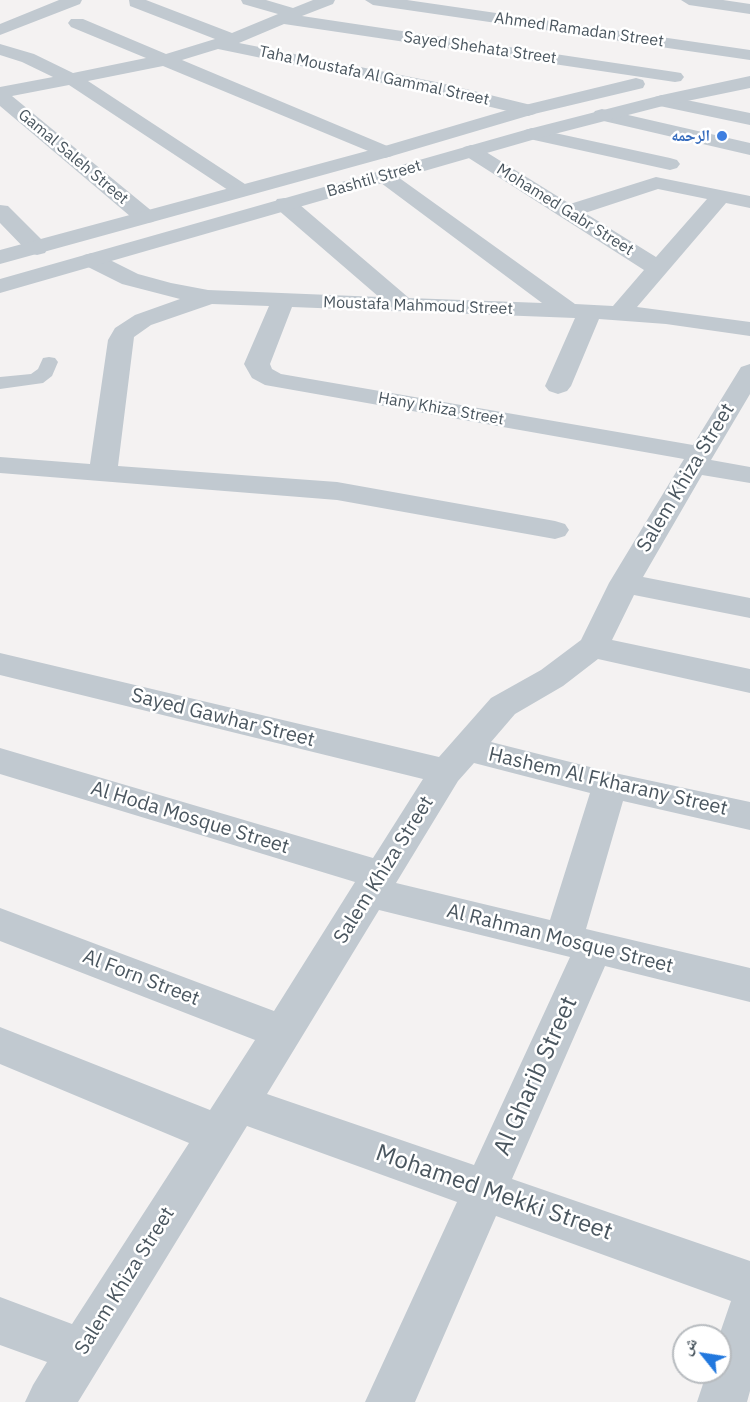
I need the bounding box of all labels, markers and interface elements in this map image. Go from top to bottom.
street label: Ahmed Ramadan Street [493,9,665,51]
street label: Sayed Shehata Street [402,28,558,68]
street label: Taha Moustafa Al Gammal Street [257,42,491,110]
street label: Gamal Saleh Street [14,105,132,209]
place label: الرحمه [671,126,710,146]
marker: الرحمه [715,129,729,143]
street label: Bashtil Street [324,156,424,202]
street label: Mohamed Gabr Street [493,160,637,260]
street label: Moustafa Mahmoud Street [323,293,513,319]
street label: Hany Khiza Street [377,388,505,430]
street label: Salem Khiza Street [632,399,740,557]
street label: Sayed Gawhar Street [129,684,317,752]
street label: Hashem Al Fkharany Street [486,743,730,821]
street label: Al Hoda Mosque Street [88,776,292,860]
street label: Salem Khiza Street [329,792,439,948]
street label: Al Rahman Mosque Street [444,899,676,979]
street label: Al Forn Street [79,945,203,1011]
street label: Al Gharib Street [488,992,584,1160]
street label: Mohamed Mekki Street [372,1139,616,1247]
street label: Salem Khiza Street [70,1203,180,1359]
north arrow [672,1324,732,1384]
text: ش [675,1334,701,1358]

